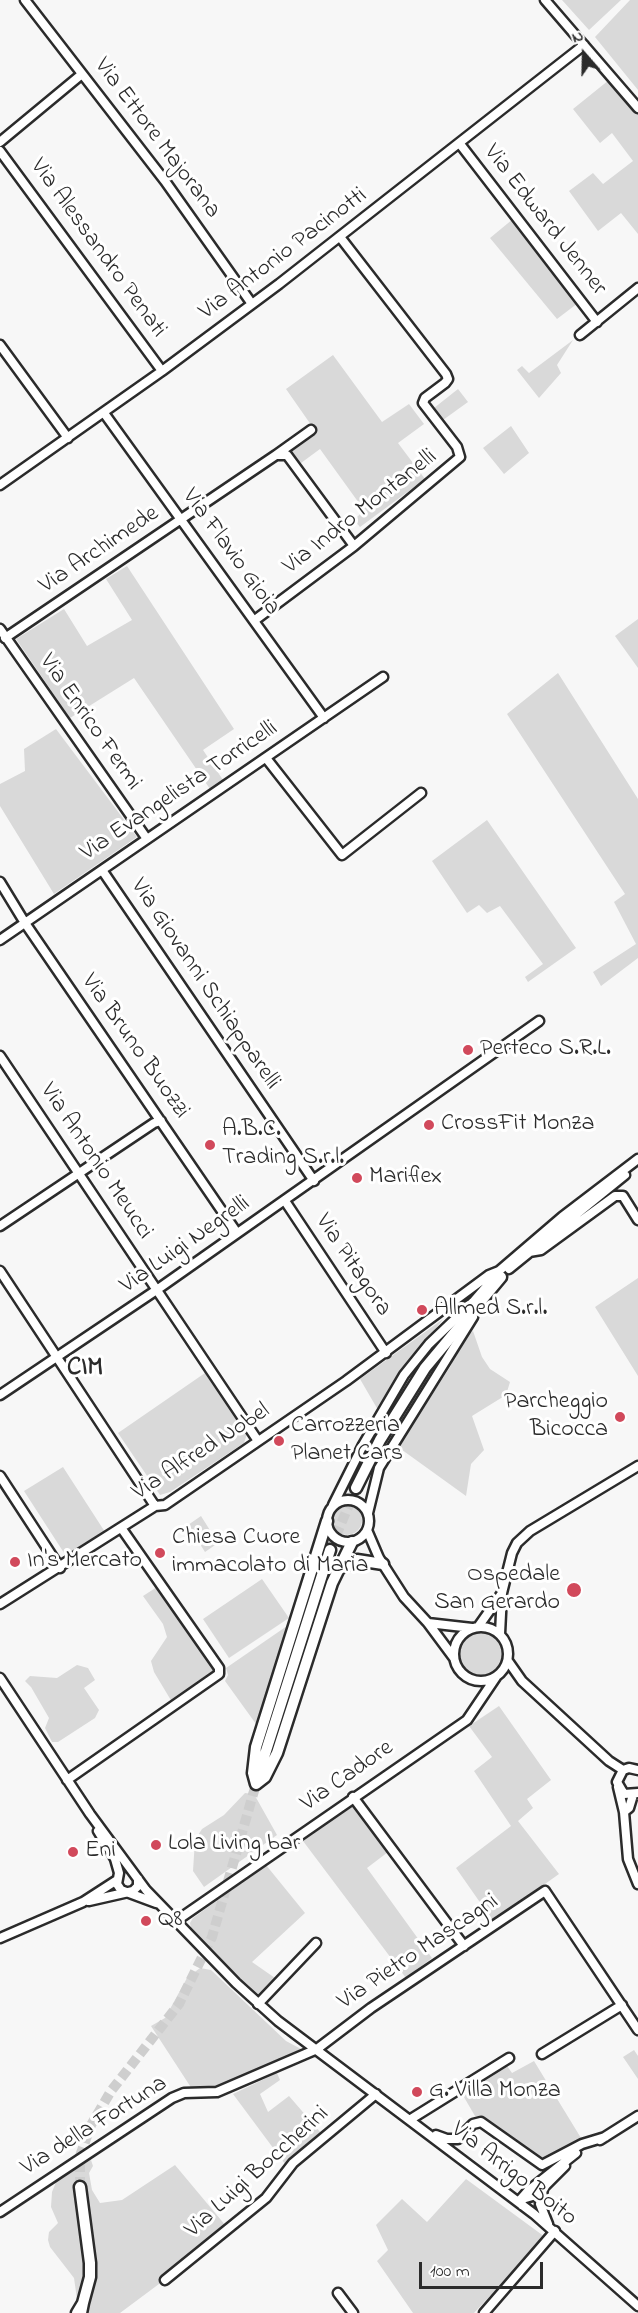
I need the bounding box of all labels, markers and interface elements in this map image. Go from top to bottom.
north arrow [554,24,614,84]
text: N [569,24,587,50]
street label: Via Ettore Majorana [86,53,226,225]
street label: Via Edward Jenner [476,140,612,302]
street label: Via Alessandro Penati [22,154,172,344]
street label: Via Antonio Pacinotti [194,183,374,327]
street label: Via Indro Montanelli [278,444,444,582]
street label: Via Flavio Gioia [174,484,286,622]
street label: Via Archimede [35,500,165,602]
street label: Via Enrico Fermi [31,649,147,797]
street label: Via Evangelista Torricelli [76,715,284,869]
street label: Via Giovanni Schiapparelli [123,874,285,1096]
street label: Via Bruno Buozzi [73,969,195,1125]
place label: Perteco S.R.L. [480,1036,611,1064]
marker: Perteco S.R.L. [461,1043,475,1057]
street label: Via Antonio Meucci [32,1078,158,1246]
place label: CrossFit Monza [441,1111,594,1139]
place label: A.B.C. Trading S.r.l. [222,1117,344,1173]
marker: CrossFit Monza [422,1118,436,1132]
marker: A.B.C. Trading S.r.l. [203,1138,217,1152]
place label: Mariflex [369,1164,442,1192]
marker: Mariflex [350,1171,364,1185]
street label: Via Luigi Negrelli [115,1191,257,1301]
street label: Via Pitagora [307,1209,397,1323]
place label: Allmed S.r.l. [434,1296,547,1324]
marker: Allmed S.r.l. [415,1303,429,1317]
district label: CIM [67,1354,103,1386]
place label: Parcheggio Bicocca [504,1389,608,1445]
street label: Via Alfred Nobel [128,1398,276,1508]
marker: Parcheggio Bicocca [613,1410,627,1424]
place label: Carrozzeria Planet Cars [291,1413,403,1469]
marker: Carrozzeria Planet Cars [272,1434,286,1448]
place label: Chiesa Cuore immacolato di Maria [172,1525,369,1581]
marker: Chiesa Cuore immacolato di Maria [153,1546,167,1560]
place label: In's Mercato [27,1548,142,1576]
marker: In's Mercato [8,1555,22,1569]
place label: Ospedale San Gerardo [434,1562,560,1618]
marker: Ospedale San Gerardo [565,1581,583,1599]
street label: Via Cadore [296,1735,400,1819]
place label: Lola Living bar [168,1831,300,1859]
place label: Eni [85,1838,116,1866]
marker: Lola Living bar [149,1838,163,1852]
marker: Eni [66,1845,80,1859]
street label: Via Pietro Mascagni [333,1889,505,2017]
place label: Q8 [158,1907,182,1935]
marker: Q8 [139,1914,153,1928]
street label: Via della Fortuna [17,2071,173,2183]
place label: G. Villa Monza [429,2078,561,2106]
marker: G. Villa Monza [410,2085,424,2099]
street label: Via Luigi Boccherini [180,2101,336,2245]
street label: Via Arrigo Boito [444,2117,582,2233]
scale bar [422,2250,546,2288]
text: 100 m [430,2259,470,2285]

